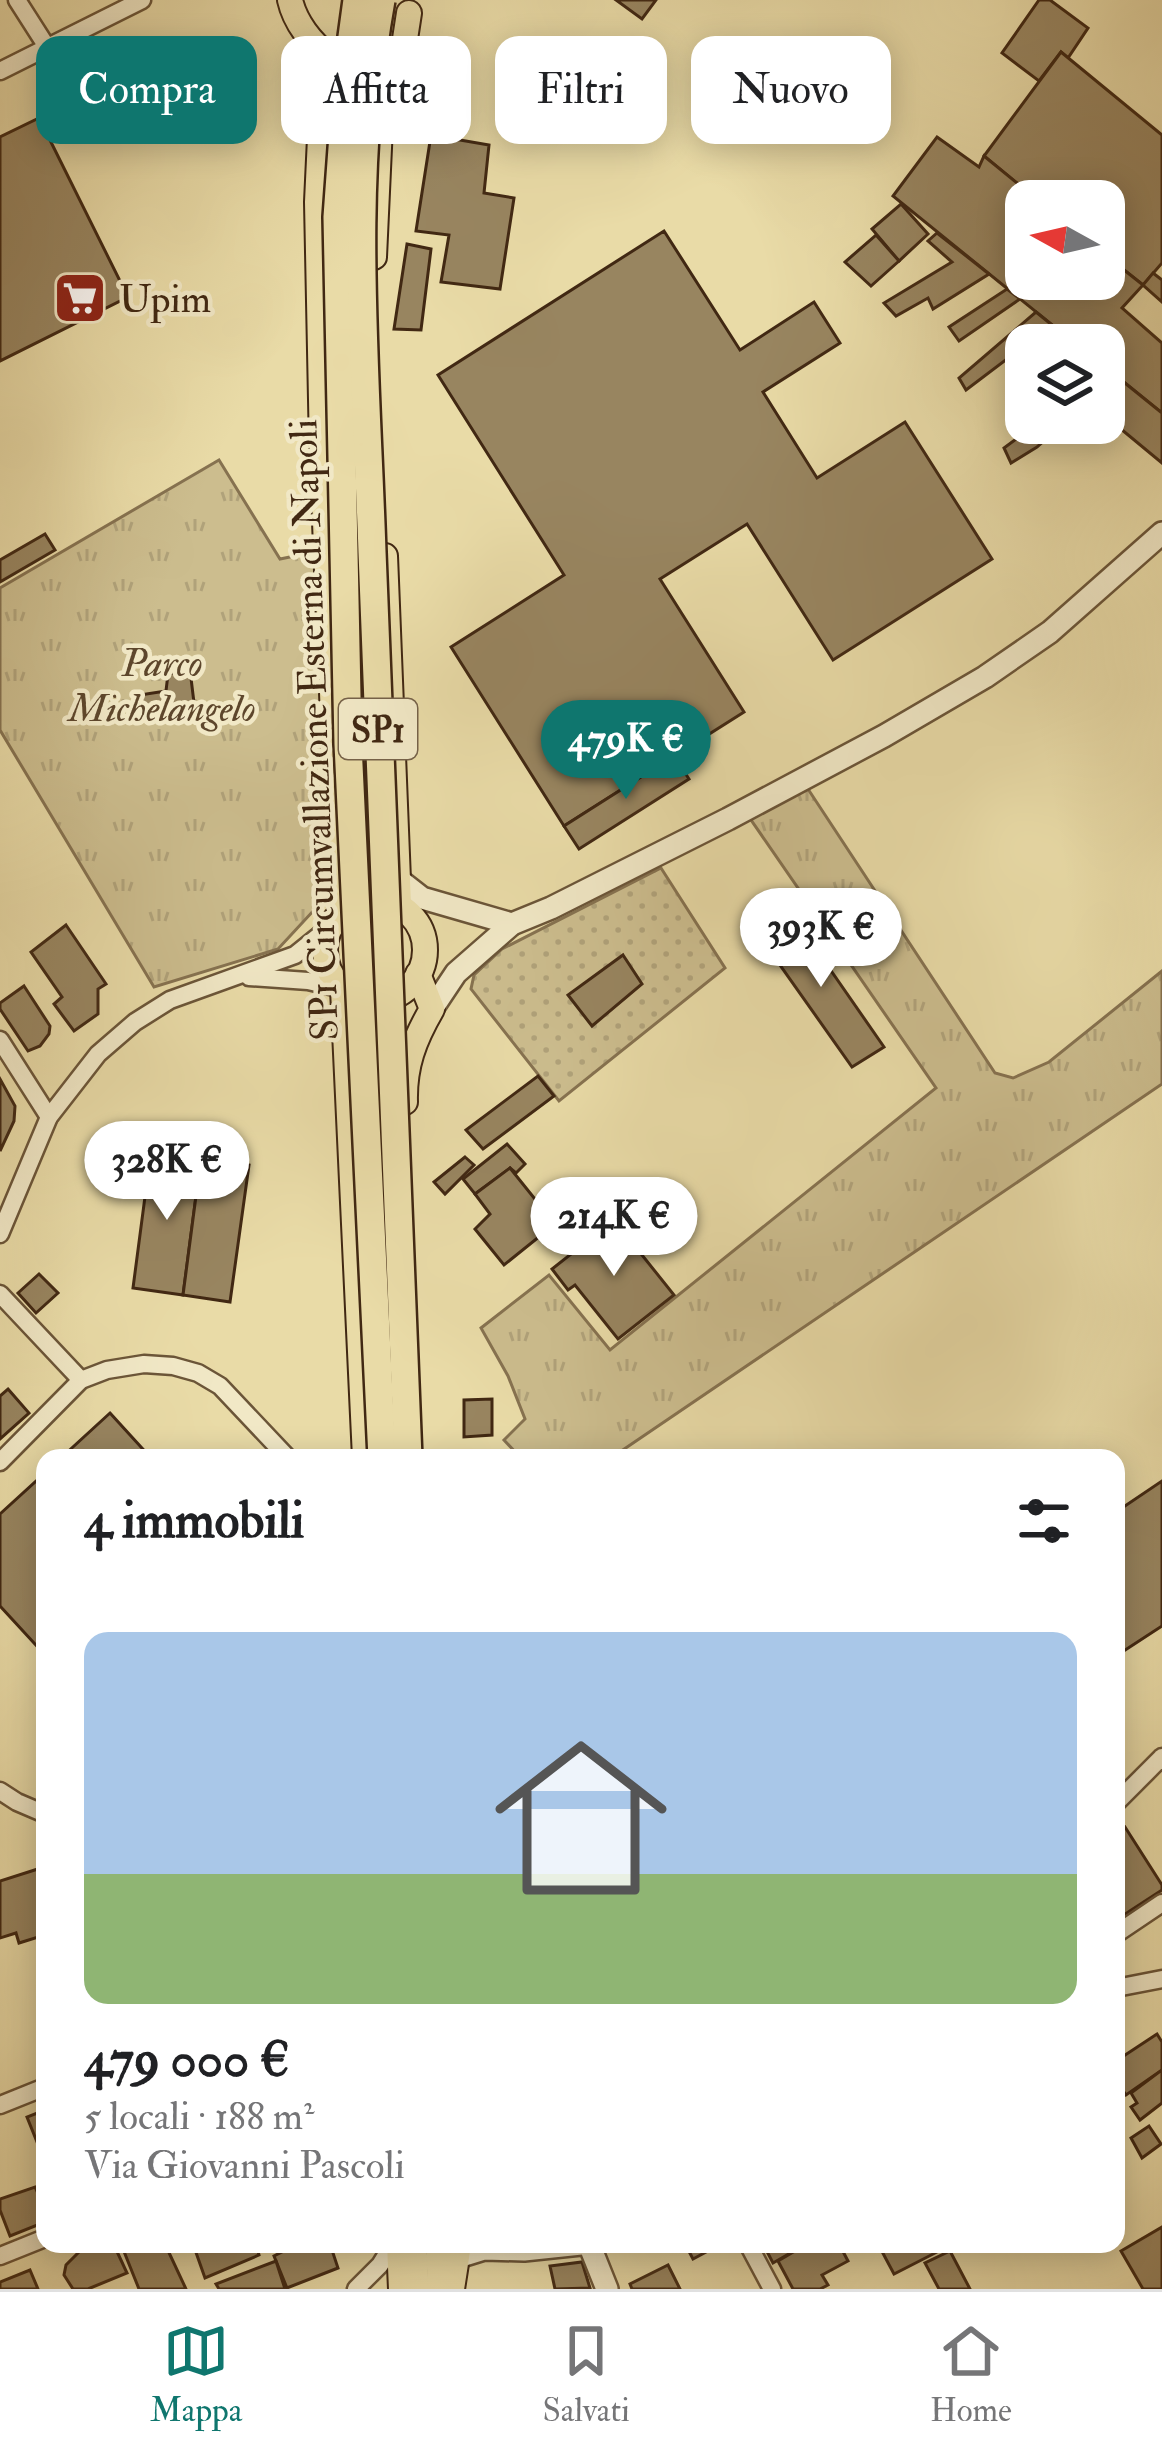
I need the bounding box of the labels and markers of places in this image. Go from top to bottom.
supermarket icon: Upim [52,270,108,326]
place label: Upim [119,275,211,324]
pin: 479K € [528,700,724,802]
pin: 393K € [723,888,919,990]
pin: 328K € [69,1121,265,1223]
pin: 214K € [516,1177,712,1279]

